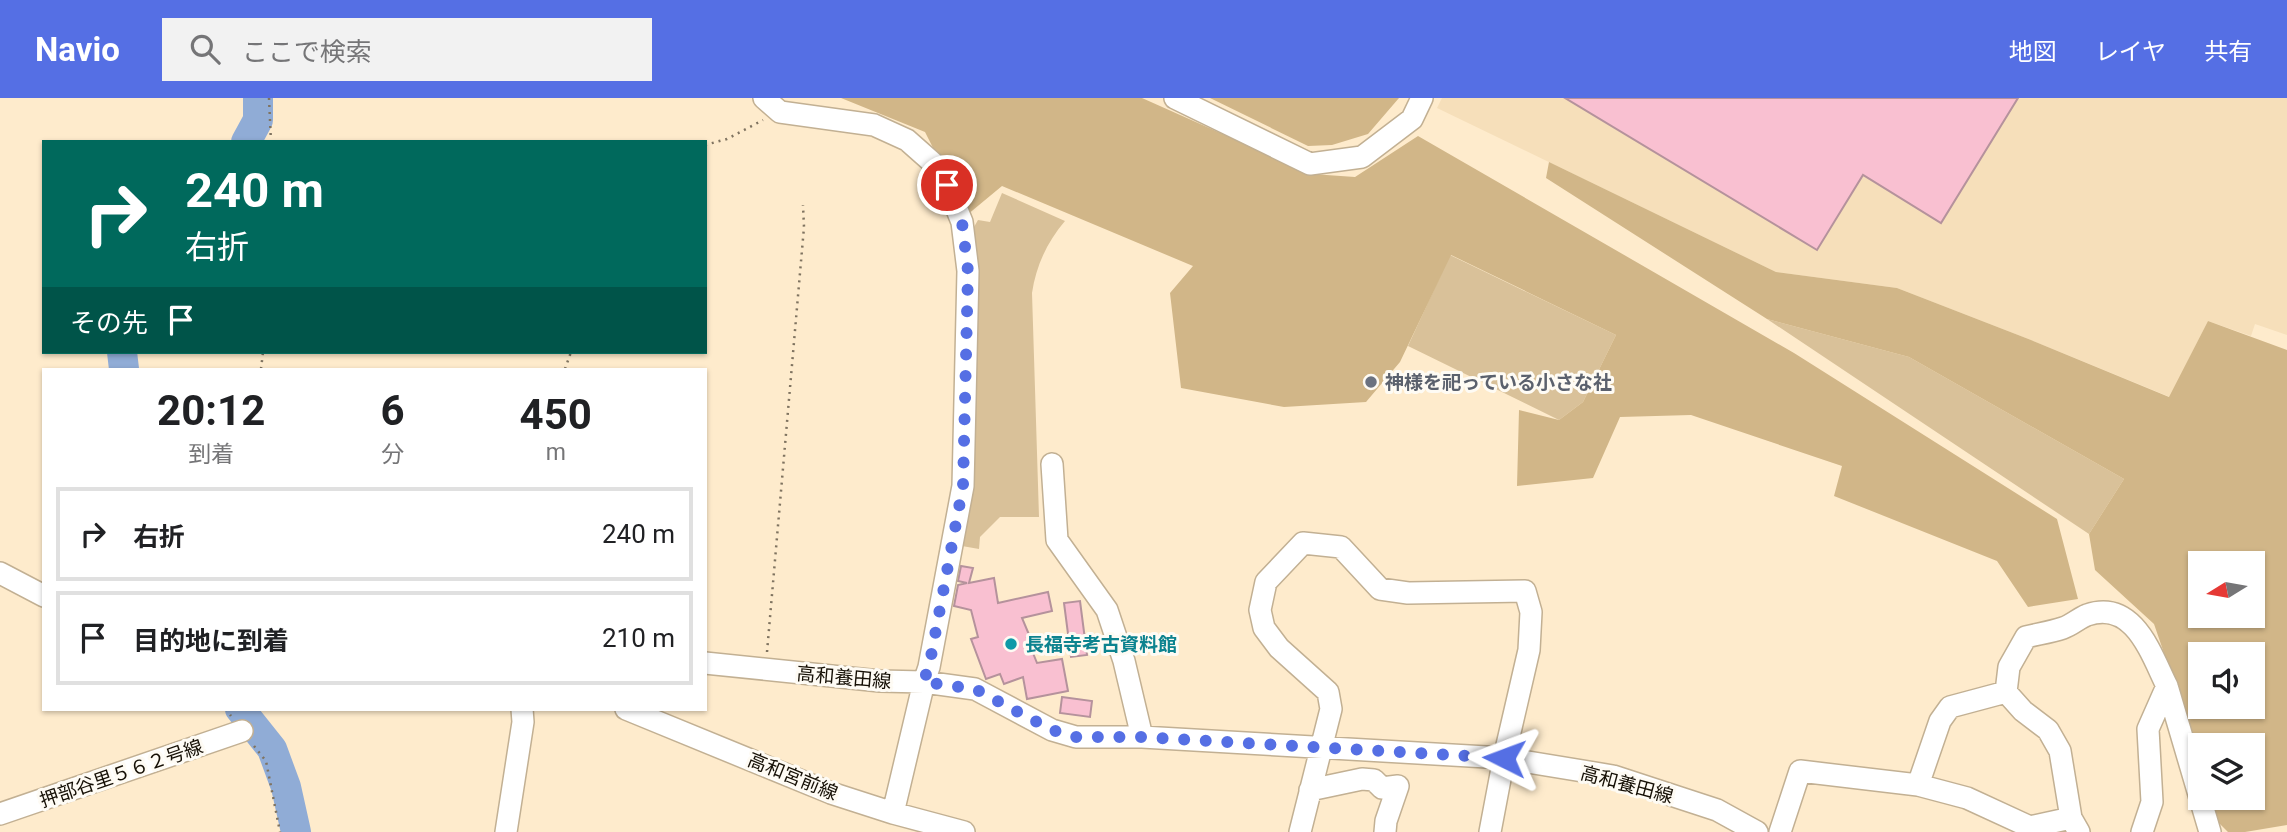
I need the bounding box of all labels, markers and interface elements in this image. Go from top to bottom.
search box [162,18,652,81]
text: Navio [35,30,120,69]
icon: search [186,30,224,68]
text: ここで検索 [242,37,372,67]
text: 地図 [2009,38,2057,66]
text: レイヤ [2095,38,2166,66]
text: 共有 [2204,38,2252,66]
pin [917,155,977,215]
text: 240 m [185,162,324,219]
icon: arrive [928,166,966,204]
icon: right [70,168,161,259]
text: 右折 [185,228,249,266]
icon: arrive [162,301,200,339]
text: その先 [70,308,148,338]
place label: 神様を祀っている小さな社 [1385,371,1612,394]
marker: 神様を祀っている小さな社 [1363,374,1379,390]
text: 20:12 [157,386,265,435]
text: 6 [380,386,405,435]
text: 450 [520,390,592,439]
text: m [546,439,566,466]
text: 到着 [188,441,234,468]
text: 分 [381,441,404,468]
icon: right [74,515,112,553]
text: 240 m [602,519,675,549]
text: 右折 [133,522,185,552]
north arrow [2188,551,2264,628]
map controls [2188,551,2265,810]
icon: arrive [74,619,112,657]
text: 210 m [602,623,675,653]
text: 目的地に到着 [133,626,289,656]
place label: 長福寺考古資料館 [1025,633,1177,656]
marker: 長福寺考古資料館 [1003,636,1019,652]
button: sound [2188,642,2265,719]
street label: 高和養田線 [796,662,892,693]
position arrow [1467,721,1541,795]
button: layers [2188,733,2265,810]
street label: 押部谷里５６２号線 [37,735,206,812]
street label: 高和宮前線 [744,748,841,805]
street label: 高和養田線 [1578,761,1676,808]

